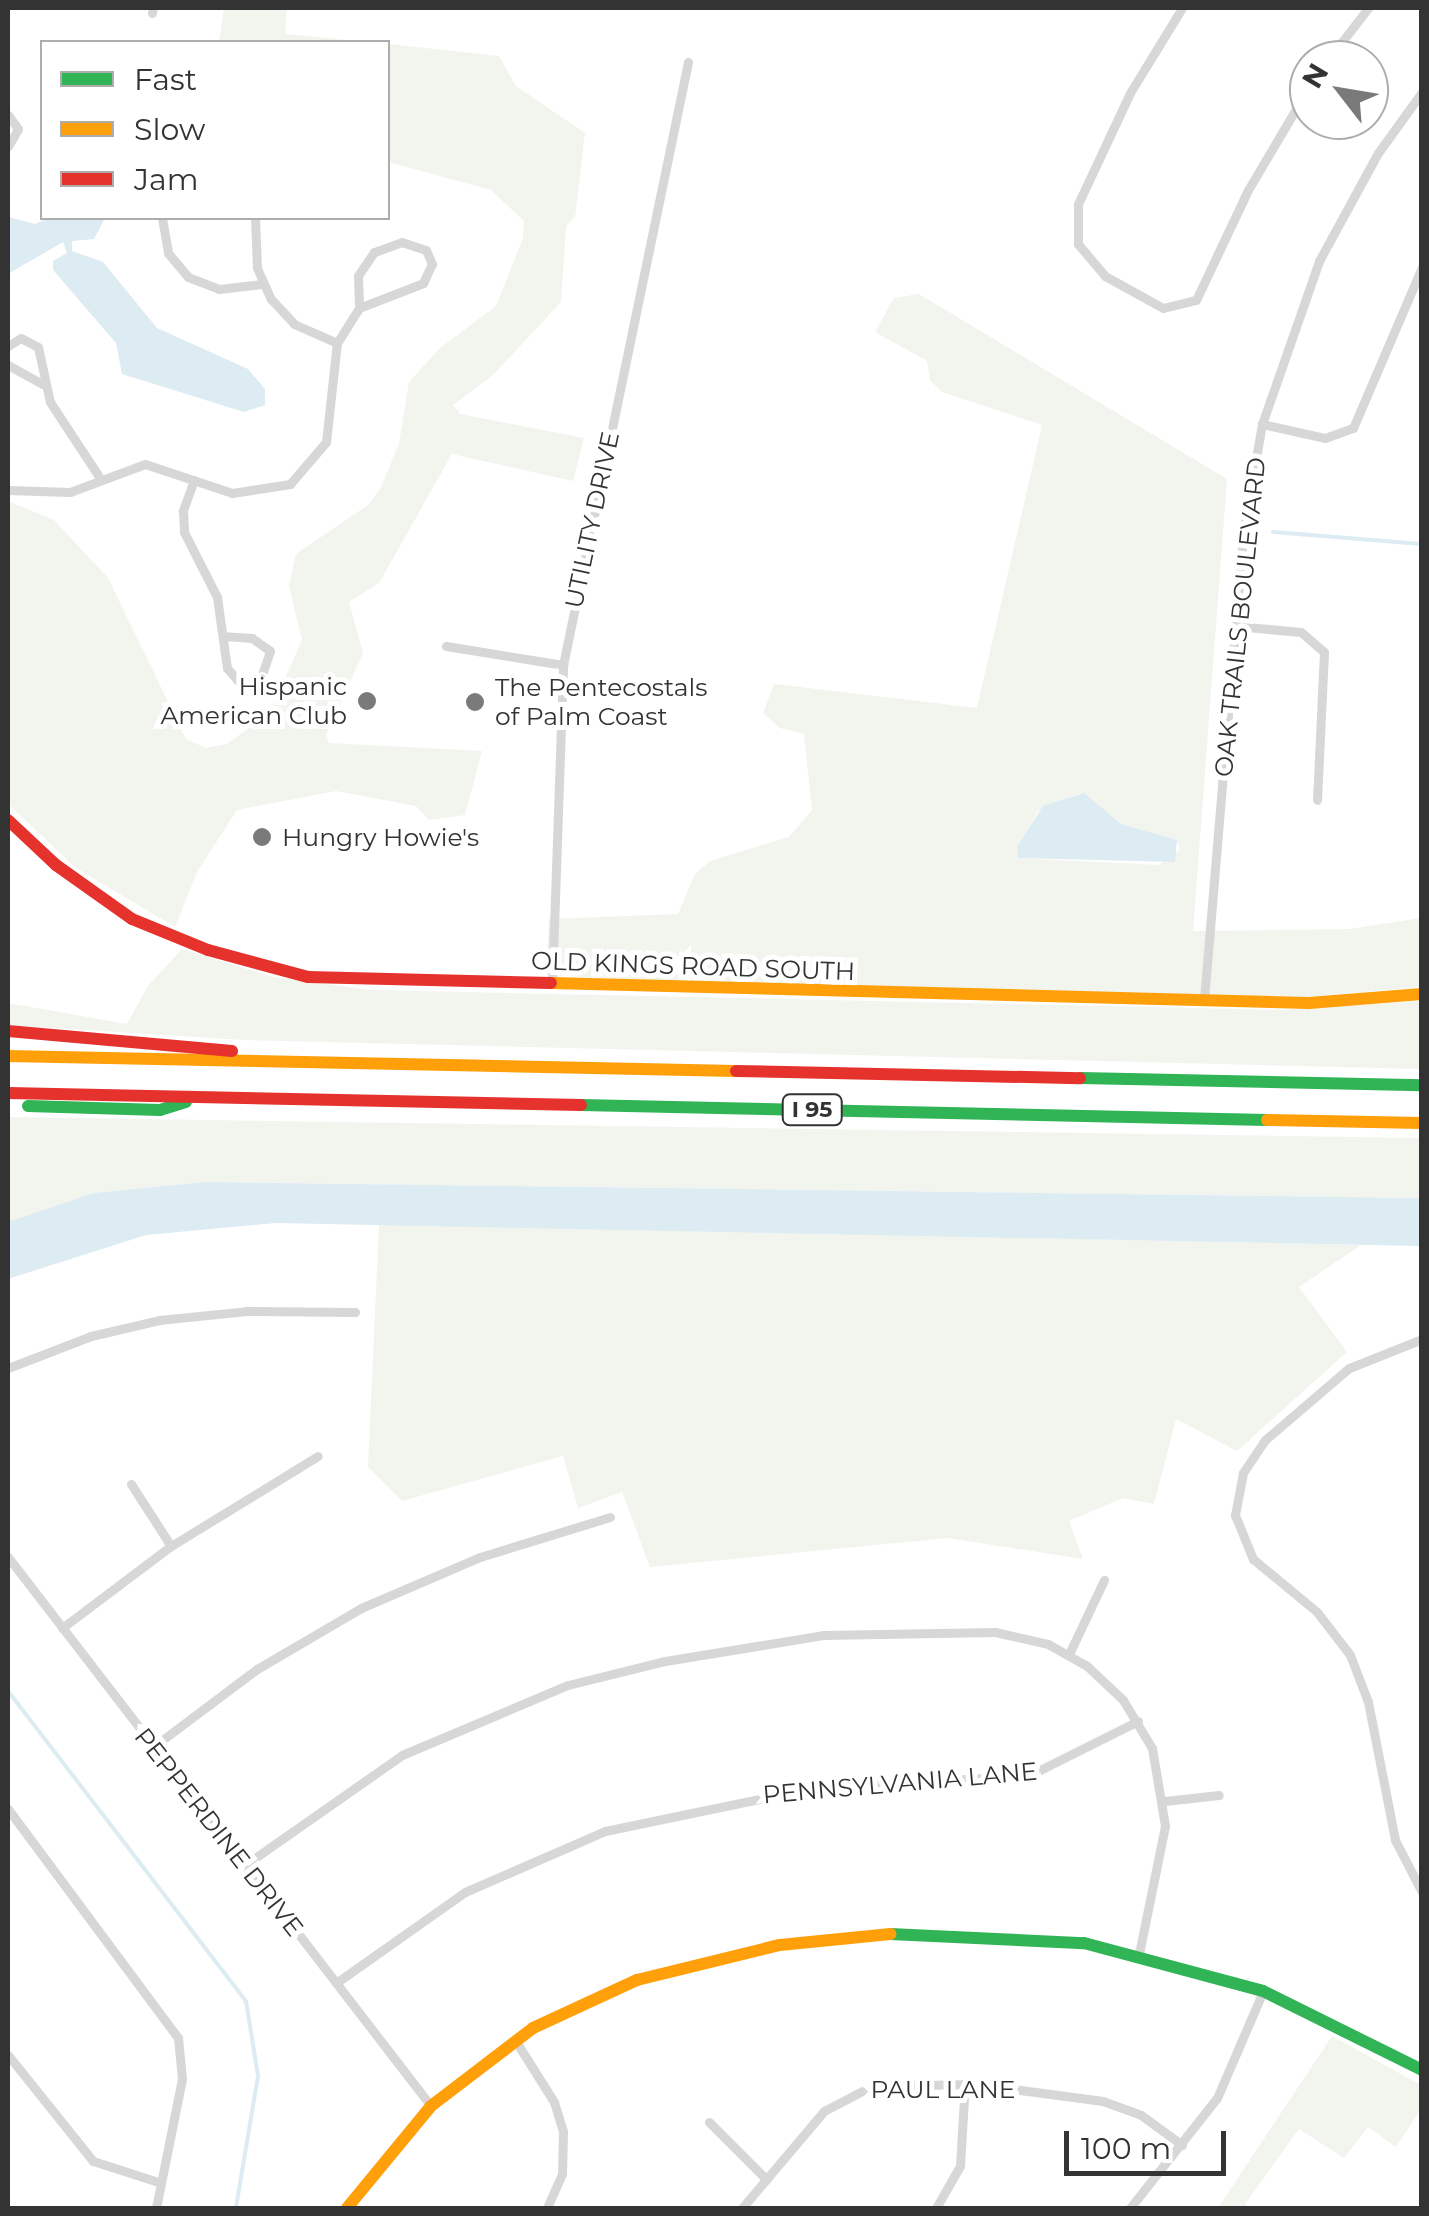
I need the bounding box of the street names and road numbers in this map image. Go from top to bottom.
street label: UTILITY DRIVE [559,429,625,611]
street label: OAK TRAILS BOULEVARD [1208,456,1272,778]
street label: OLD KINGS ROAD SOUTH [530,945,856,987]
road number: I 95 [780,1093,844,1127]
street label: PEPPERDINE DRIVE [128,1722,310,1942]
street label: PENNSYLVANIA LANE [761,1756,1039,1810]
street label: PAUL LANE [870,2074,1016,2104]

